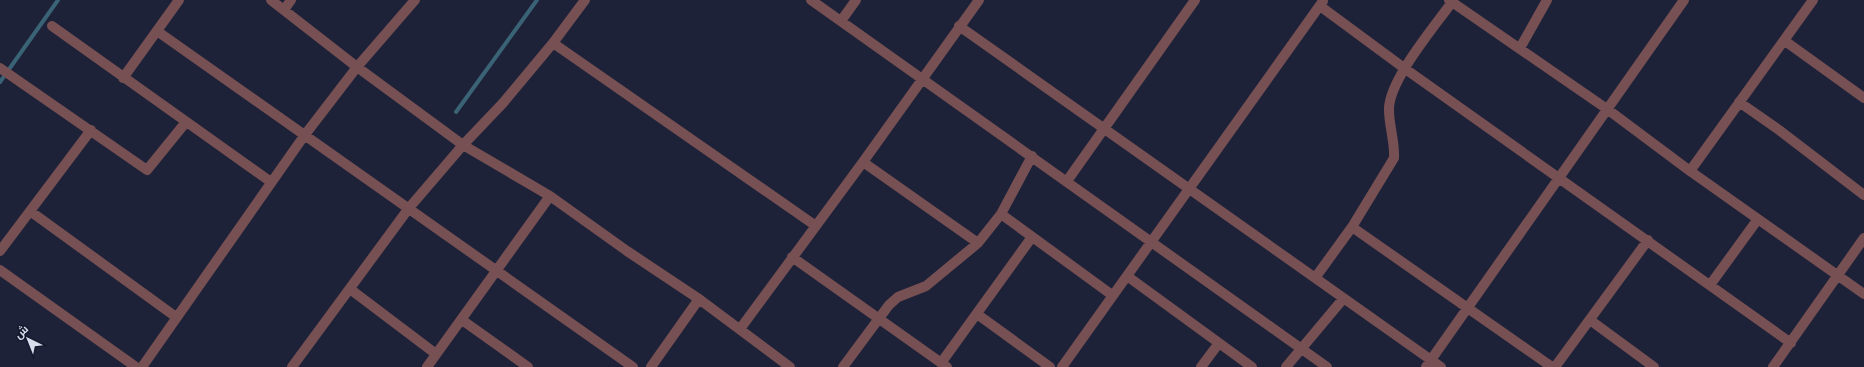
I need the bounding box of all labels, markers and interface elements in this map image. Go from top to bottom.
north arrow [8,319,48,359]
text: ش [11,322,31,342]

